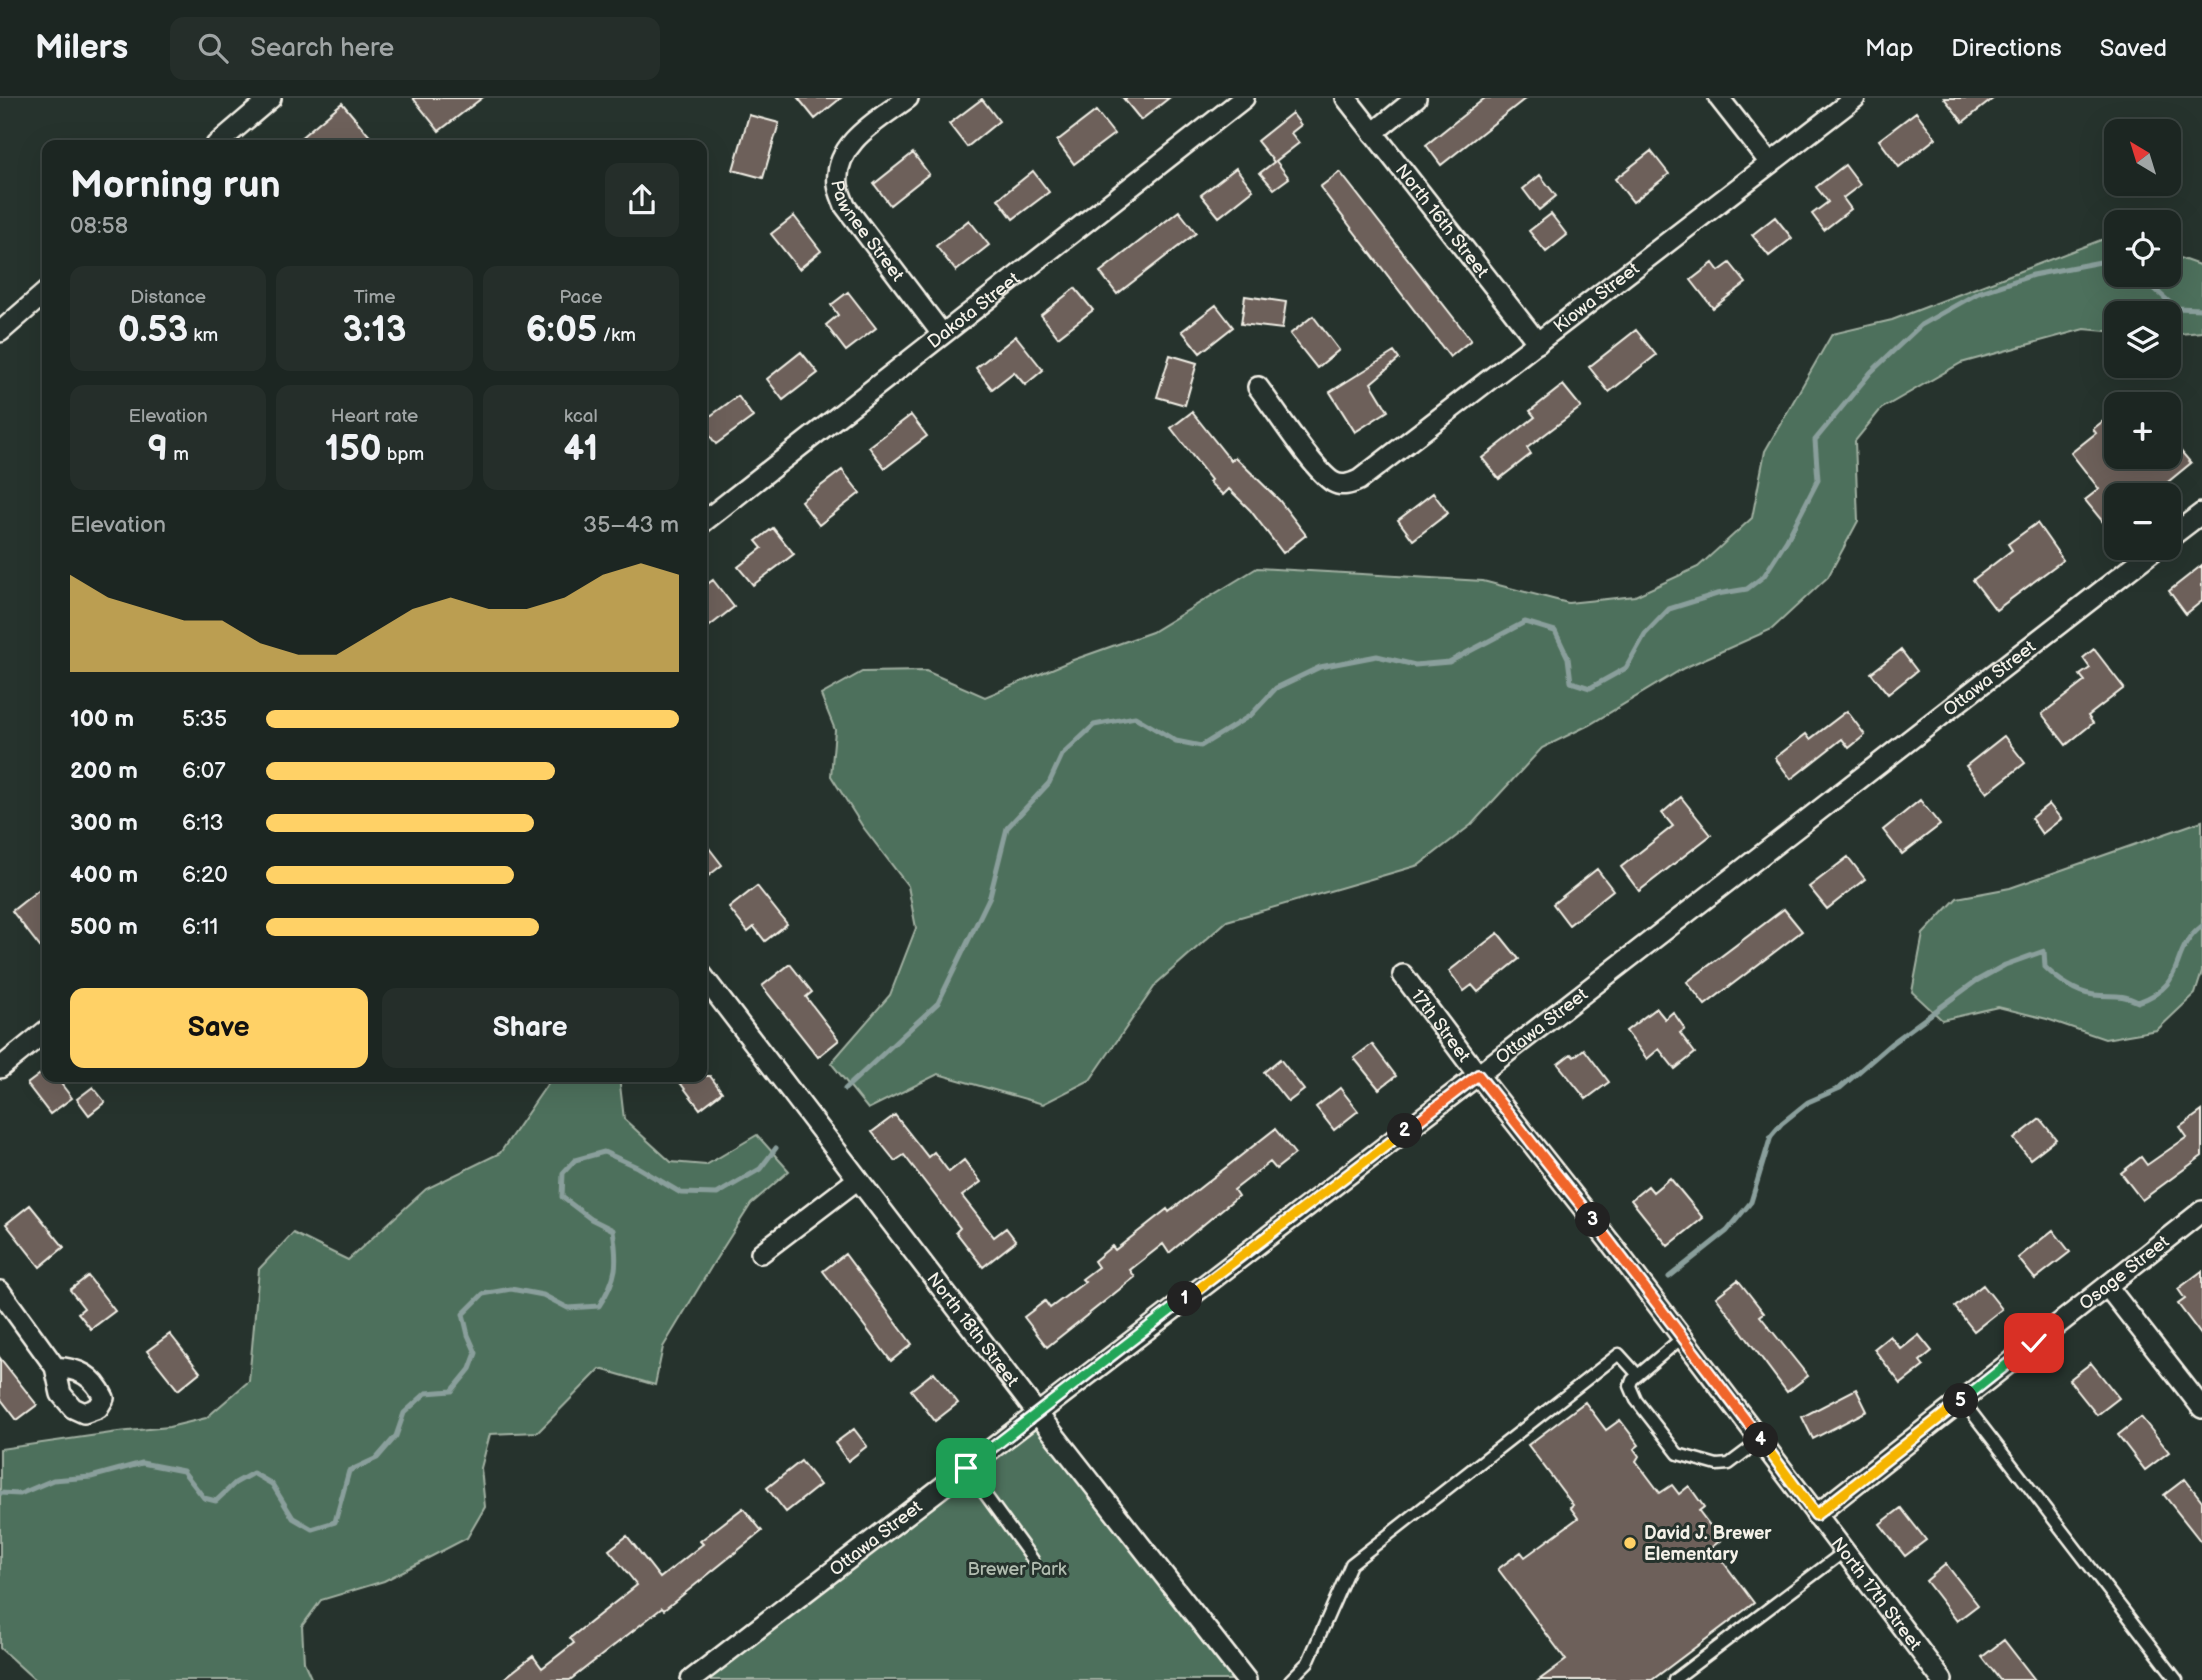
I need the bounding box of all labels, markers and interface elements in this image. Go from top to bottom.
search box [170,17,660,80]
text: Milers [35,28,128,68]
icon: search [194,29,232,67]
text: Search here [250,33,394,64]
text: Map [1865,34,1913,63]
text: Directions [1951,34,2062,63]
text: Saved [2100,34,2167,63]
north arrow [2104,119,2180,196]
map controls [2104,119,2181,560]
street label: North 16th Street [1391,160,1493,282]
text: Morning run [70,163,281,208]
button: share [605,163,679,237]
street label: Pawnee Street [826,179,908,286]
button: locate [2104,210,2181,287]
text: 08:58 [70,212,128,240]
street label: Kiowa Street [1550,258,1644,337]
street label: Dakota Street [924,268,1024,353]
text: Distance [130,286,206,309]
text: Time [353,286,396,309]
text: Pace [559,286,602,309]
button: layers [2104,301,2181,378]
text: 0.53 [118,309,188,352]
text: 3:13 [342,309,407,352]
text: 6:05 [526,309,597,352]
text: km [188,324,218,347]
text: /km [597,324,636,347]
button: + [2104,392,2181,469]
text: Elevation [129,405,208,428]
text: Heart rate [331,405,418,428]
text: kcal [564,405,598,428]
text: 9 [147,428,168,471]
text: 150 [325,428,382,471]
text: 41 [563,428,598,471]
text: m [168,443,189,466]
text: bpm [382,443,424,466]
button: − [2104,483,2181,560]
text: Elevation [70,511,166,539]
text: 35–43 m [583,511,679,539]
street label: Ottawa Street [1940,636,2040,721]
text: 100 m [70,705,134,733]
text: 5:35 [182,705,227,733]
text: 200 m [70,757,138,785]
text: 6:07 [182,757,226,785]
text: 300 m [70,809,138,837]
text: 6:13 [182,809,224,837]
text: 400 m [70,861,138,889]
text: 6:20 [182,861,228,889]
text: 500 m [70,913,138,941]
text: 6:11 [182,913,219,941]
street label: Ottawa Street [1492,984,1592,1068]
street label: 17th Street [1406,985,1475,1066]
button: Save [70,988,368,1068]
button: Share [382,988,679,1068]
pin: 2 [1388,1114,1422,1148]
text: 2 [1399,1119,1410,1142]
pin: 3 [1576,1202,1610,1238]
text: 3 [1587,1208,1598,1231]
street label: Osage Street [2075,1231,2174,1314]
street label: North 18th Street [922,1268,1023,1391]
pin: 1 [1168,1282,1202,1316]
text: 1 [1181,1287,1189,1310]
pin [2004,1313,2064,1373]
icon: check [2015,1324,2053,1362]
pin: 5 [1944,1384,1979,1418]
text: 5 [1955,1389,1966,1412]
pin: 4 [1744,1422,1778,1458]
text: 4 [1755,1428,1766,1451]
pin [936,1438,996,1498]
icon: arrive [947,1449,985,1487]
street label: Ottawa Street [826,1496,927,1580]
place label: David J. Brewer Elementary [1644,1523,1772,1565]
street label: North 17th Street [1827,1533,1926,1655]
marker: David J. Brewer Elementary [1622,1535,1638,1551]
park label: Brewer Park [967,1559,1067,1580]

